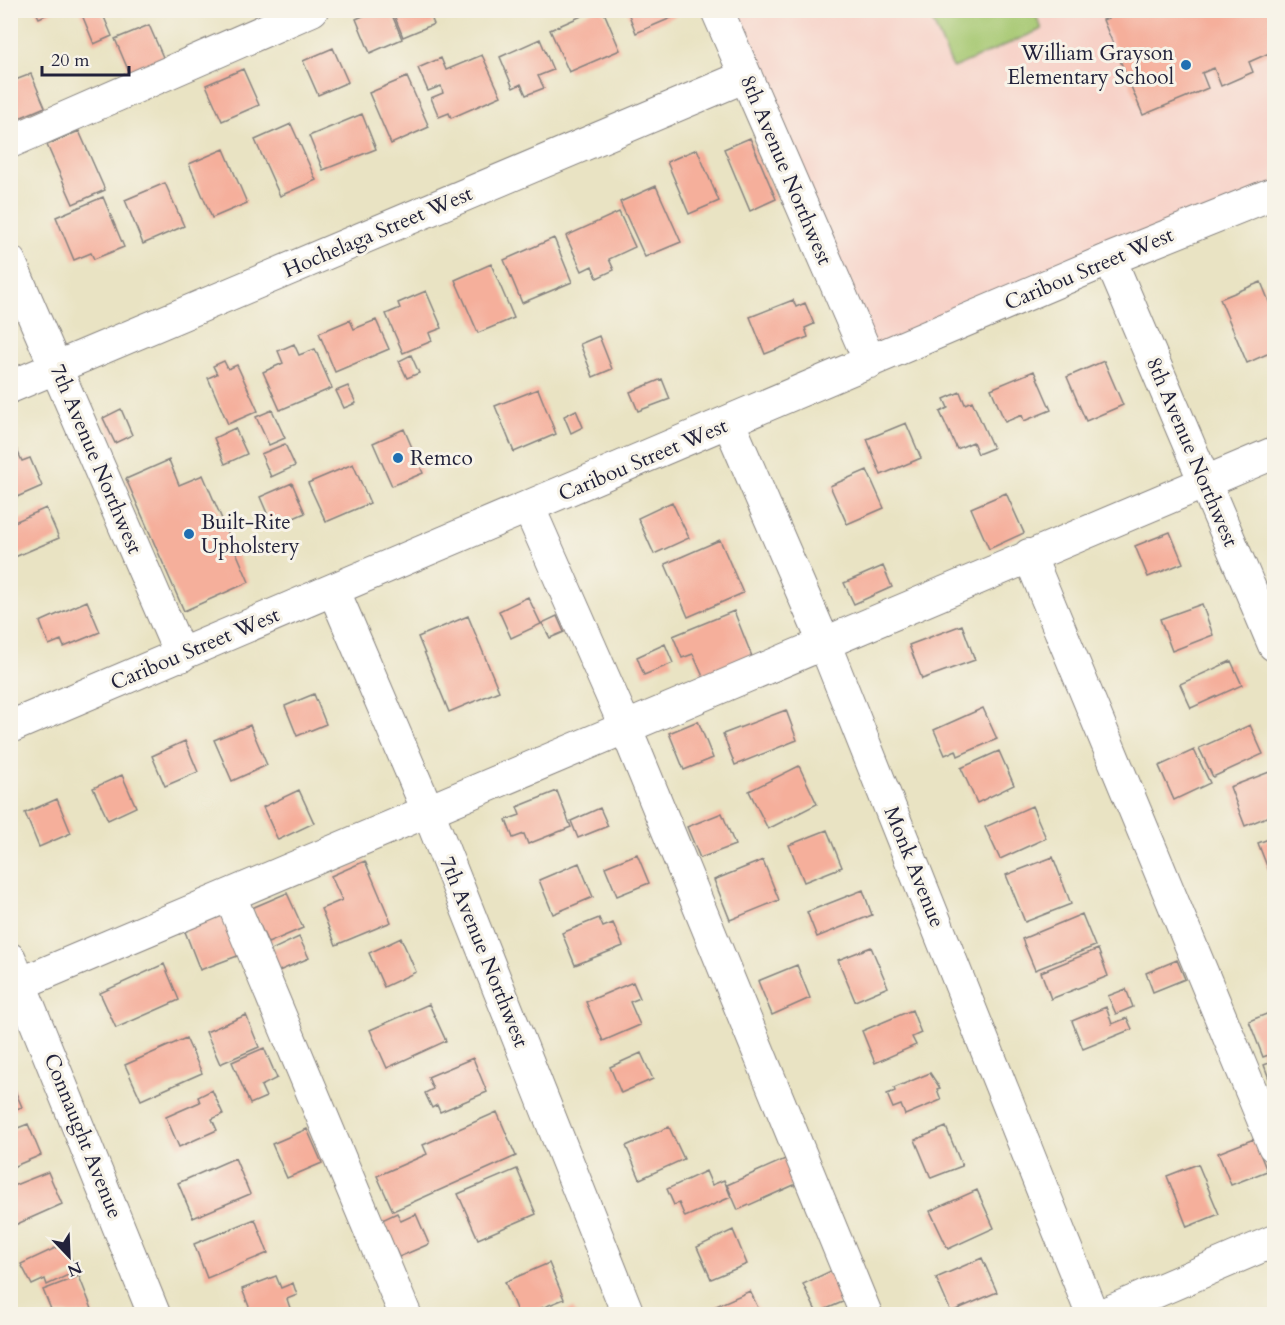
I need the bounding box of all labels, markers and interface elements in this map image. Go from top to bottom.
scale bar [42,39,129,77]
place label: William Grayson Elementary School [1007,39,1174,92]
text: 20 m [51,48,90,73]
marker: William Grayson Elementary School [1179,58,1193,72]
street label: 8th Avenue Northwest [733,71,839,270]
street label: Hochelaga Street West [279,179,477,285]
street label: Caribou Street West [1000,220,1178,318]
street label: 8th Avenue Northwest [1139,353,1245,552]
street label: 7th Avenue Northwest [43,360,149,559]
street label: Caribou Street West [554,411,732,509]
place label: Remco [410,444,473,473]
marker: Remco [391,451,405,465]
place label: Built-Rite Upholstery [201,508,300,561]
marker: Built-Rite Upholstery [182,527,196,541]
street label: Caribou Street West [106,600,284,698]
street label: Monk Avenue [877,802,951,932]
street label: 7th Avenue Northwest [432,852,536,1052]
street label: Connaught Avenue [37,1049,129,1223]
north arrow [39,1226,99,1286]
text: N [64,1256,85,1282]

